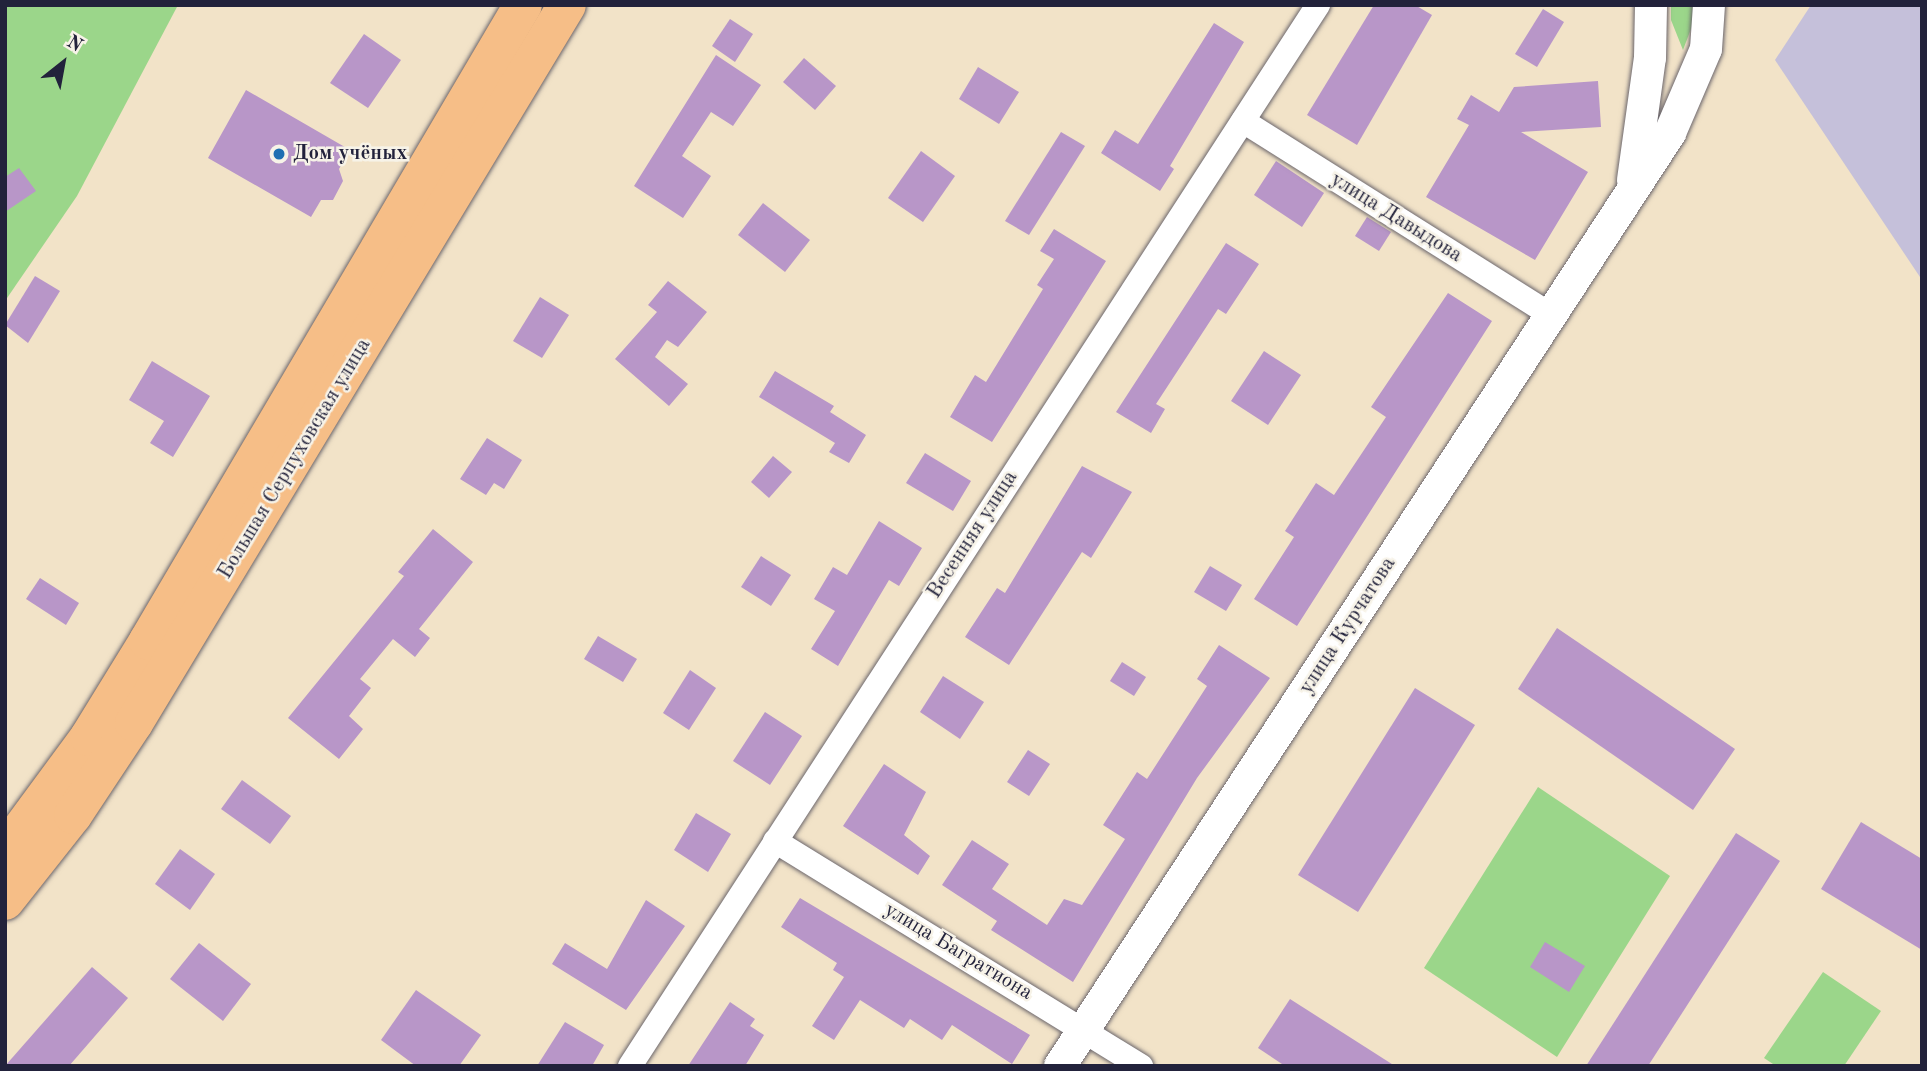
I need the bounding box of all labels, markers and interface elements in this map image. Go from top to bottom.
north arrow [28,28,98,98]
text: N [63,33,85,56]
place label: Дом учёных [293,141,408,167]
marker: Дом учёных [271,146,287,162]
street label: улица Давыдова [1325,167,1467,269]
street label: Большая Серпуховская улица [213,334,377,584]
street label: Весенняя улица [922,466,1024,604]
street label: улица Курчатова [1294,553,1402,699]
street label: улица Багратиона [879,898,1037,1006]

